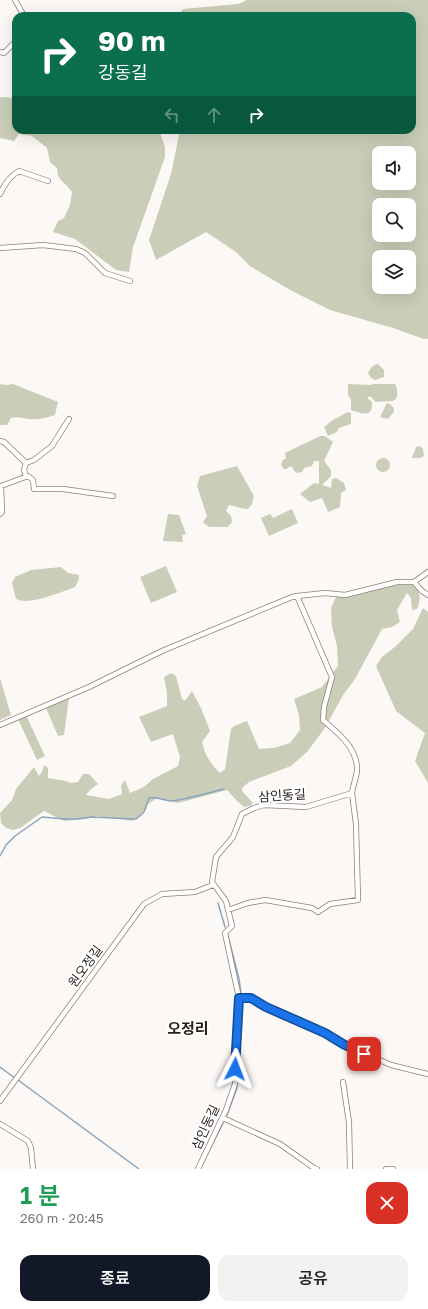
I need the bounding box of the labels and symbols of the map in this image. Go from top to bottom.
street label: 삼인동길 [258,785,306,805]
street label: 원오정길 [64,942,106,990]
district label: 오정리 [167,1019,209,1037]
pin [347,1037,381,1071]
position arrow [214,1048,256,1090]
street label: 삼인동길 [188,1102,222,1152]

